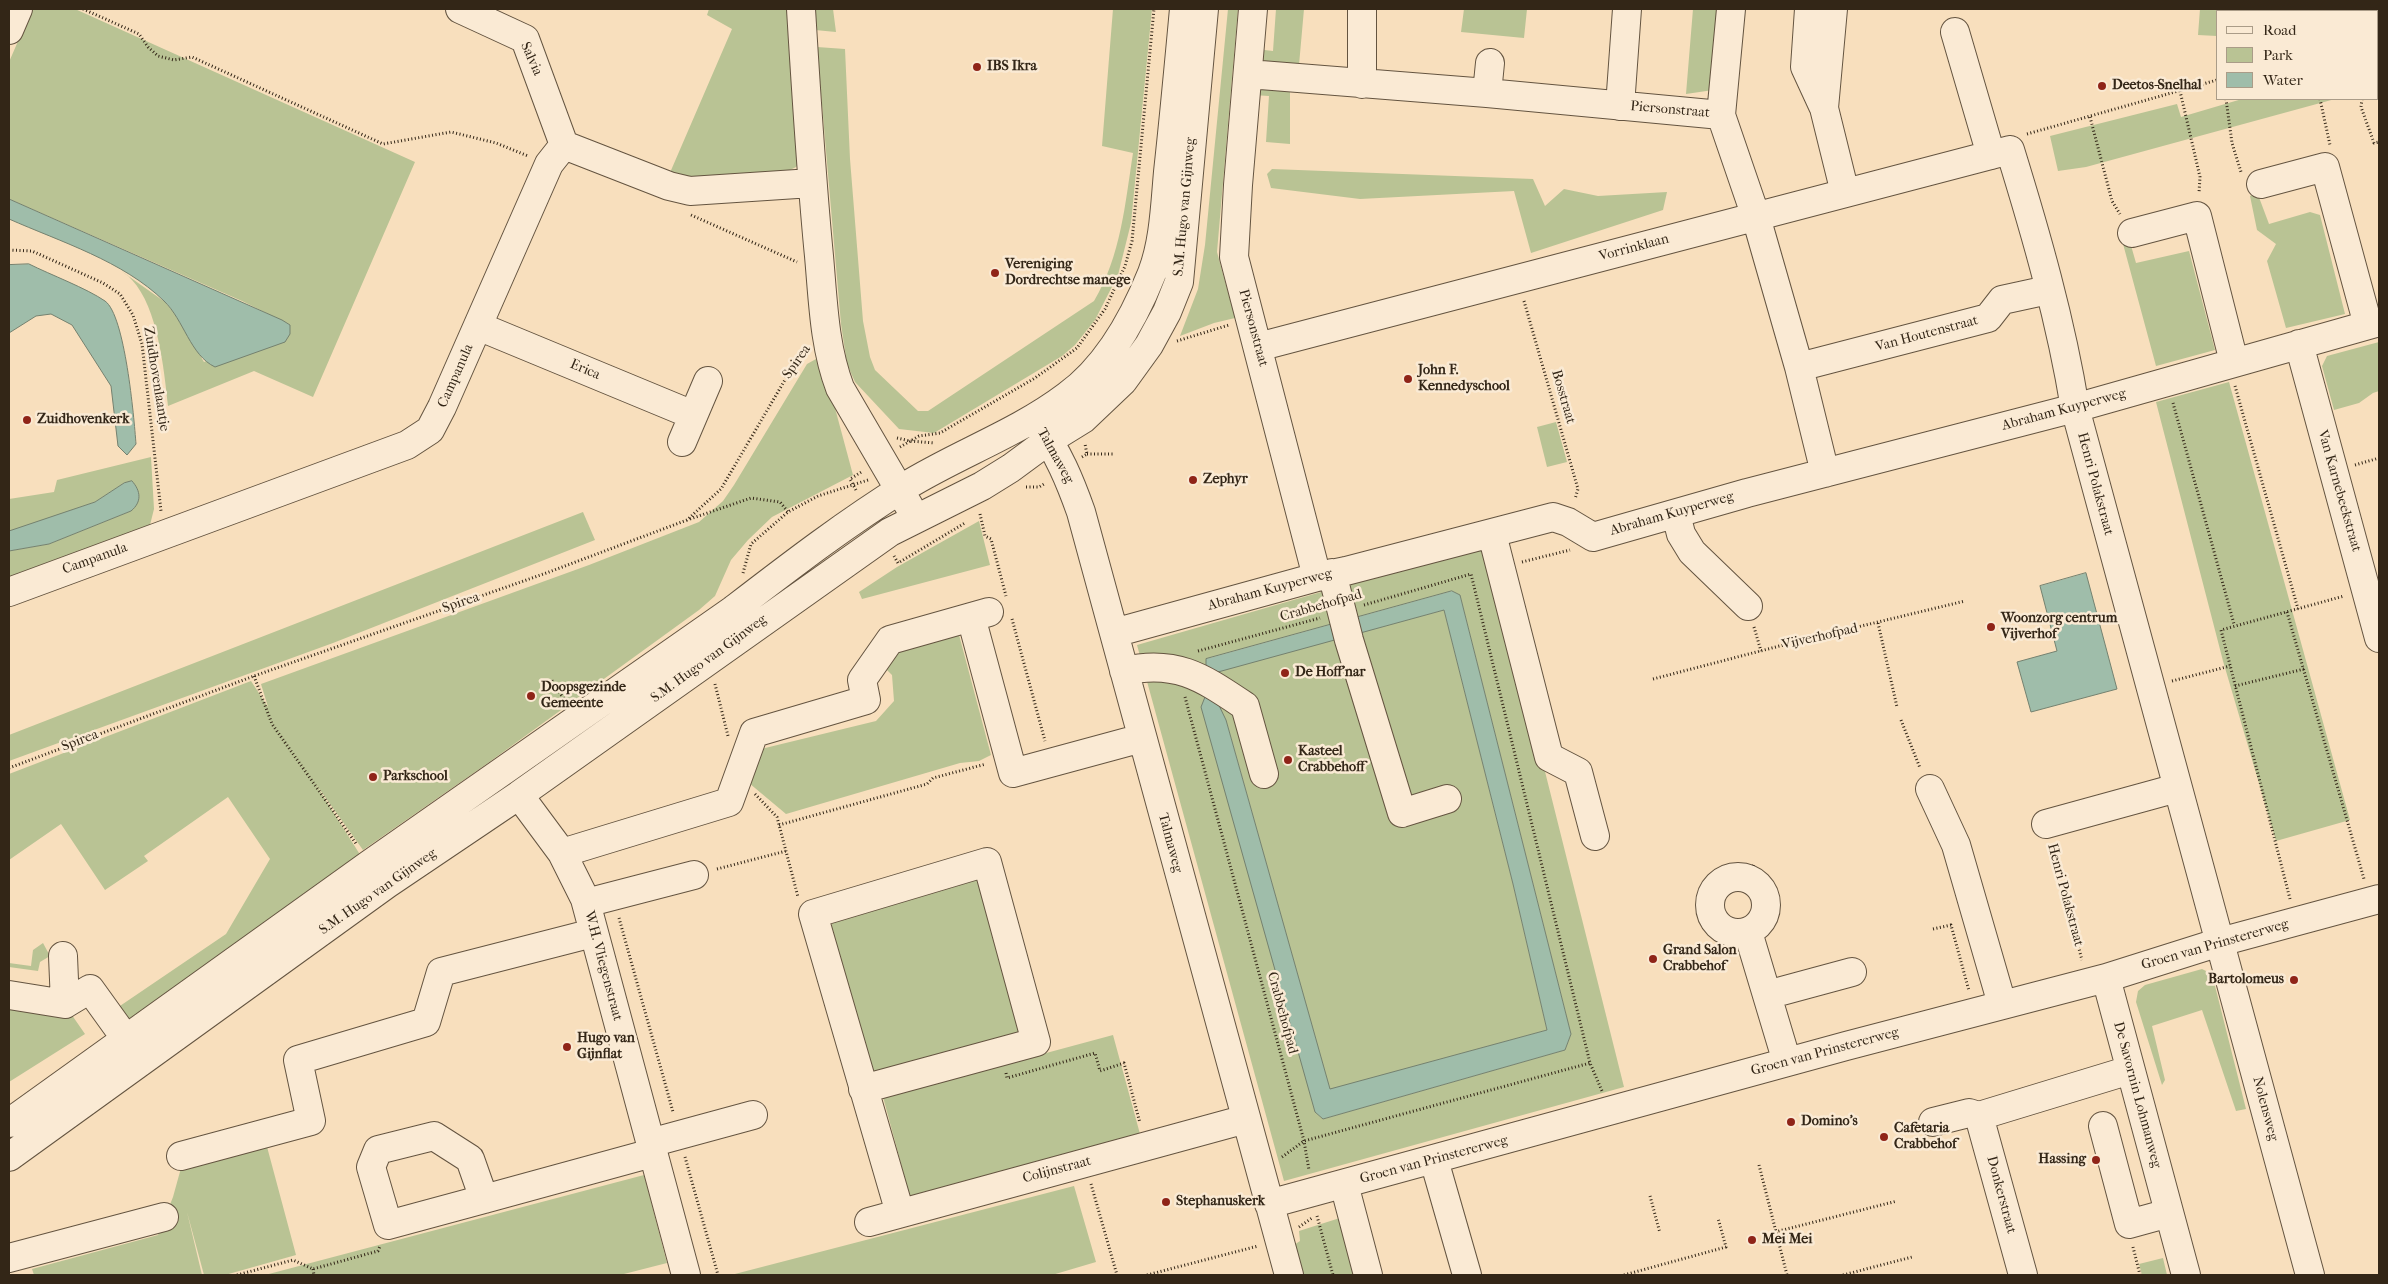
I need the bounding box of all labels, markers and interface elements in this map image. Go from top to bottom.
legend [2216,10,2378,100]
text: Road [2263,21,2296,39]
street label: Salvia [516,40,546,78]
text: Park [2263,46,2293,64]
place label: IBS Ikra [987,59,1037,75]
marker: IBS Ikra [971,61,983,73]
text: Water [2263,71,2303,89]
place label: Deetos-Snelhal [2112,78,2202,94]
marker: Deetos-Snelhal [2096,80,2108,92]
street label: Piersonstraat [1630,98,1710,122]
street label: S.M. Hugo van Gijnweg [1171,137,1199,277]
street label: Vorrinklaan [1597,231,1671,265]
place label: Vereniging Dordrechtse manege [1005,257,1130,290]
marker: Vereniging Dordrechtse manege [989,267,1001,279]
street label: Piersonstraat [1235,287,1271,369]
street label: Van Houtenstraat [1874,312,1980,356]
street label: Zuidhovenlaantje [139,325,173,433]
street label: Campanula [435,342,477,410]
street label: Spirea [779,342,815,382]
street label: Erica [567,356,603,384]
place label: John F. Kennedyschool [1418,363,1510,396]
street label: Bosstraat [1547,368,1579,426]
marker: John F. Kennedyschool [1402,373,1414,385]
street label: Abraham Kuyperweg [2000,385,2128,435]
place label: Zuidhovenkerk [37,412,129,428]
marker: Zuidhovenkerk [21,414,33,426]
street label: Talmaweg [1033,425,1077,487]
street label: Van Karnebeekstraat [2314,428,2364,554]
street label: Henri Polakstraat [2073,431,2117,537]
place label: Zephyr [1203,472,1248,488]
marker: Zephyr [1187,474,1199,486]
street label: Abraham Kuyperweg [1608,488,1736,540]
street label: Campanula [60,540,130,578]
street label: Abraham Kuyperweg [1206,565,1334,615]
street label: Crabbehofpad [1278,586,1364,626]
street label: Spirea [440,589,482,617]
street label: S.M. Hugo van Gijnweg [648,611,770,707]
place label: Woonzorg centrum Vijverhof [2001,611,2117,644]
street label: Vijverhofpad [1780,620,1860,654]
marker: Woonzorg centrum Vijverhof [1985,621,1997,633]
place label: De Hoff'nar [1295,665,1365,681]
marker: De Hoff'nar [1279,667,1291,679]
place label: Doopsgezinde Gemeente [541,680,626,712]
marker: Doopsgezinde Gemeente [525,690,537,702]
street label: Spirea [59,726,101,756]
place label: Kasteel Crabbehoff [1298,744,1364,776]
marker: Kasteel Crabbehoff [1282,754,1294,766]
place label: Parkschool [383,769,448,785]
marker: Parkschool [367,771,379,783]
street label: Talmaweg [1154,811,1186,875]
street label: Henri Polakstraat [2043,842,2087,948]
street label: S.M. Hugo van Gijnweg [316,845,440,939]
street label: W.H. Vliegenstraat [580,909,626,1023]
street label: Groen van Prinstererweg [2139,916,2291,974]
place label: Grand Salon Crabbehof [1663,943,1737,976]
marker: Grand Salon Crabbehof [1647,953,1659,965]
street label: Crabbehofpad [1263,970,1301,1056]
place label: Bartolomeus [2208,972,2284,988]
marker: Bartolomeus [2288,974,2300,986]
street label: De Savornin Lohmanweg [2109,1020,2165,1170]
street label: Groen van Prinstererweg [1749,1024,1901,1080]
place label: Hugo van Gijnflat [577,1031,635,1064]
marker: Hugo van Gijnflat [561,1041,573,1053]
street label: Nolensweg [2248,1075,2282,1143]
place label: Domino's [1801,1114,1858,1130]
marker: Domino's [1785,1116,1797,1128]
place label: Cafetaria Crabbehof [1894,1121,1957,1154]
marker: Cafetaria Crabbehof [1878,1131,1890,1143]
street label: Groen van Prinstererweg [1358,1132,1510,1188]
place label: Hassing [2038,1152,2086,1168]
street label: Colijnstraat [1021,1153,1093,1187]
street label: Donkerstraat [1983,1154,2019,1236]
marker: Hassing [2090,1154,2102,1166]
place label: Stephanuskerk [1176,1194,1265,1210]
marker: Stephanuskerk [1160,1196,1172,1208]
place label: Mei Mei [1762,1232,1812,1248]
marker: Mei Mei [1746,1234,1758,1246]

